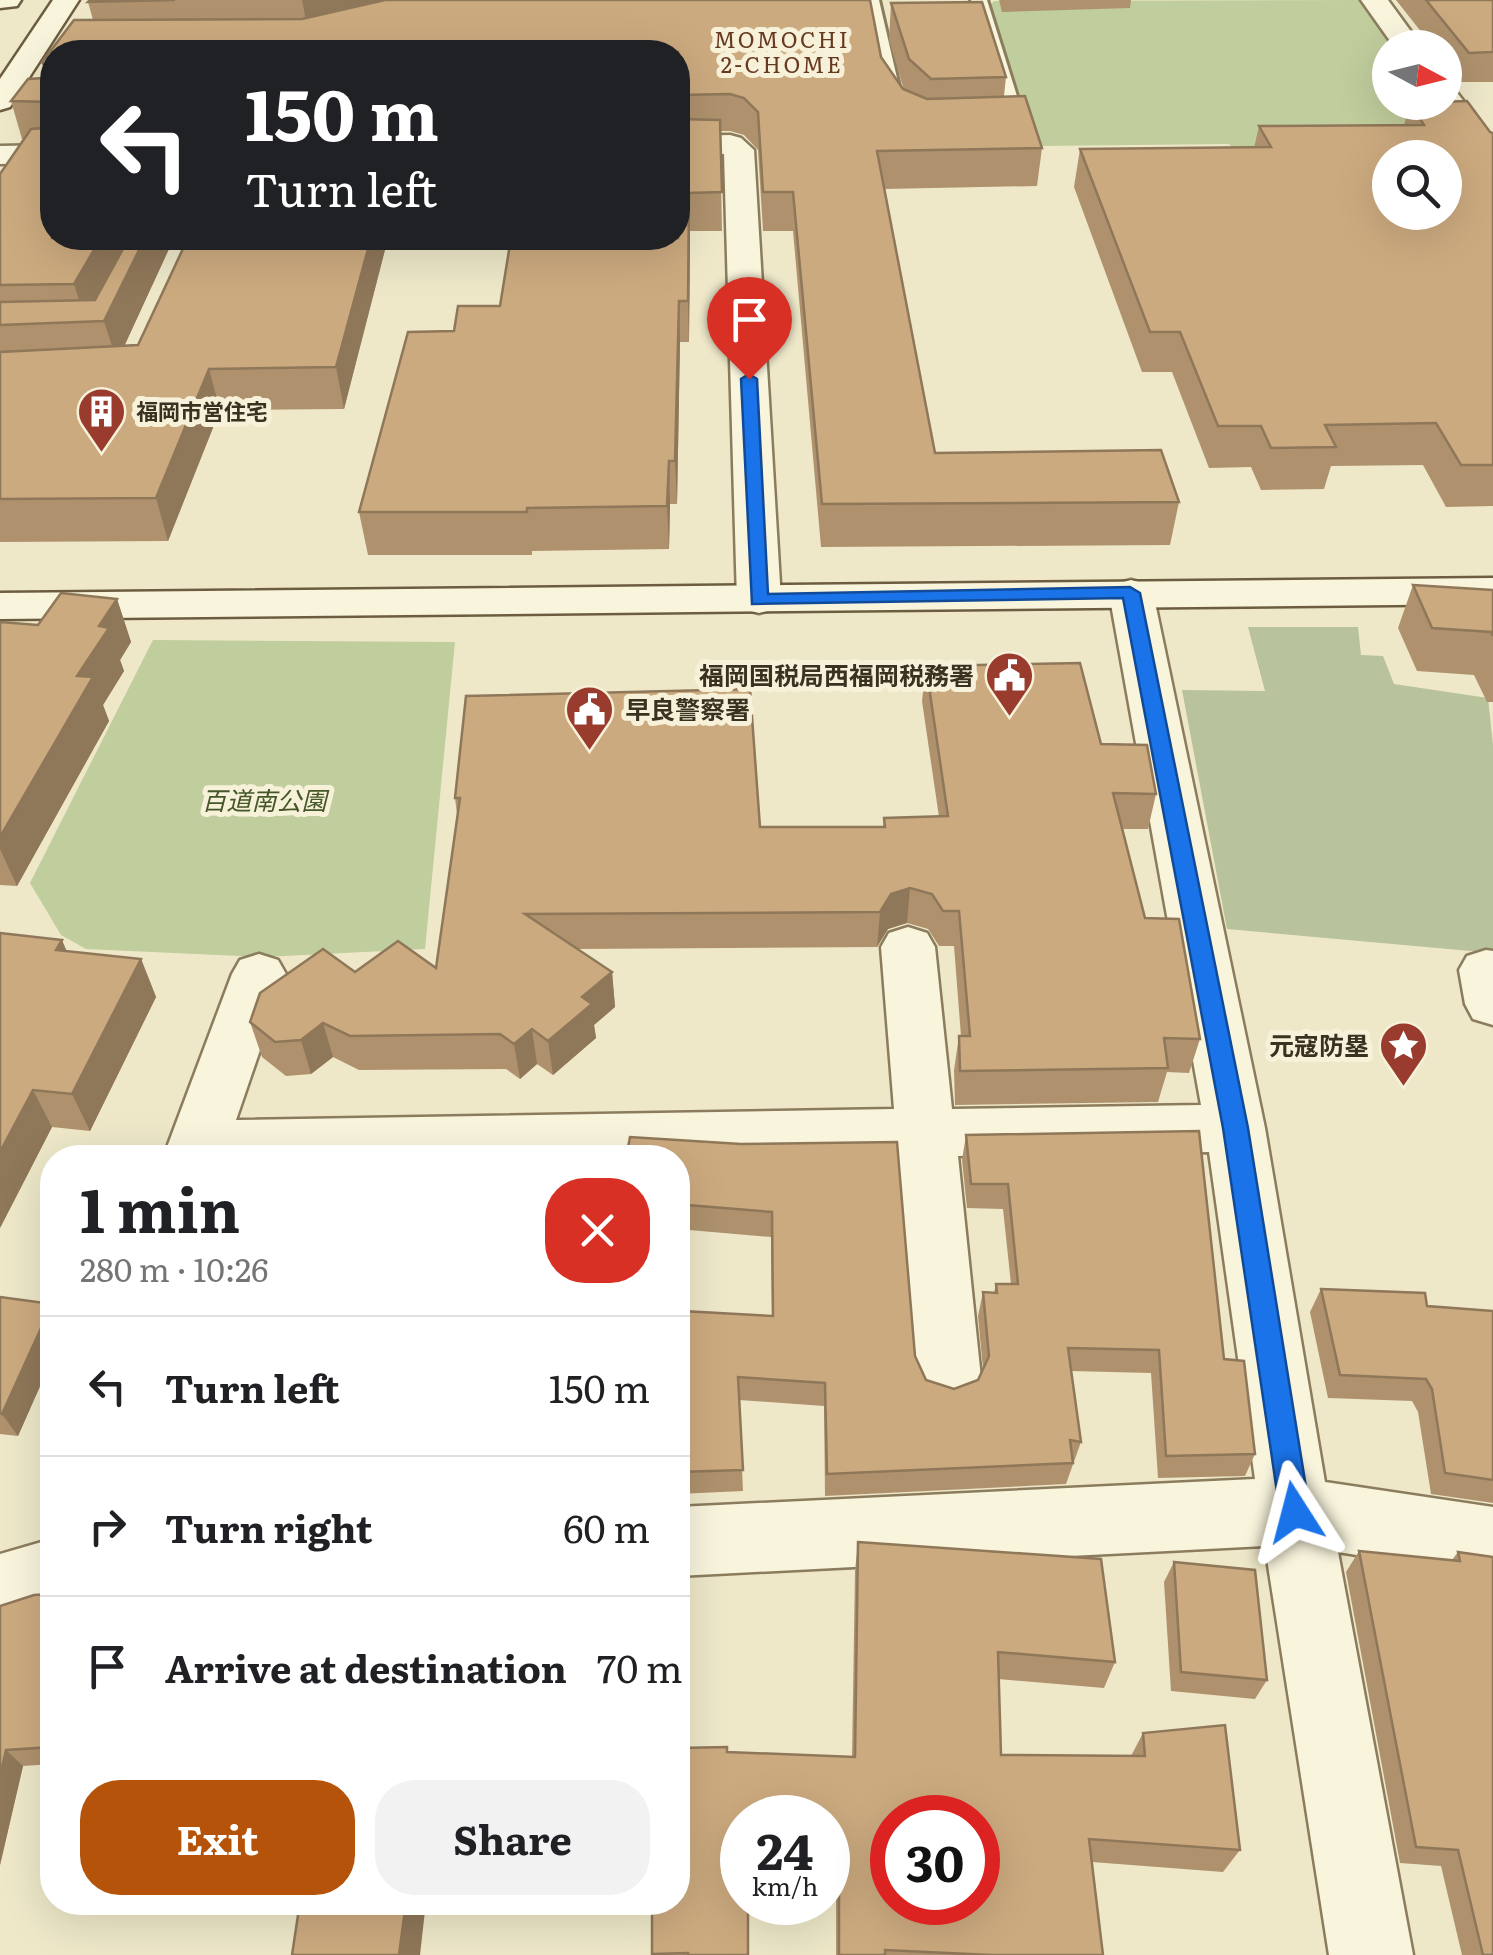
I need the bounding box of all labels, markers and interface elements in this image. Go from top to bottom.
district label: MOMOCHI 2-CHOME [714,22,850,80]
north arrow [1372,30,1462,120]
map controls [1372,30,1462,230]
text: 150 m [245,59,439,163]
icon: left [80,80,210,210]
button: search [1372,140,1462,230]
text: Turn left [245,154,437,221]
pin [707,277,792,380]
icon: arrive [722,292,777,347]
building icon: 福岡市営住宅 [75,386,127,454]
place label: 福岡市営住宅 [136,394,268,427]
public building icon: 福岡国税局西福岡税務署 [983,650,1035,718]
place label: 福岡国税局西福岡税務署 [699,656,974,693]
public building icon: 早良警察署 [564,684,616,752]
place label: 早良警察署 [625,690,750,727]
park label: 百道南公園 [201,781,329,818]
place icon: 元寇防塁 [1378,1020,1430,1088]
place label: 元寇防塁 [1269,1026,1369,1063]
text: 1 min [80,1162,240,1251]
button: close [545,1178,650,1283]
text: 280 m · 10:26 [80,1244,269,1292]
text: Turn left [165,1358,340,1415]
text: 150 m [549,1358,650,1415]
icon: left [80,1359,135,1414]
position arrow [1243,1460,1347,1564]
text: Turn right [165,1498,372,1555]
text: 60 m [563,1498,650,1555]
icon: right [80,1499,135,1554]
text: Arrive at destination [165,1638,567,1695]
text: 70 m [597,1638,683,1695]
icon: arrive [80,1639,135,1694]
button: Exit [80,1780,355,1895]
button: Share [375,1780,650,1895]
speed limit sign: 30 [870,1795,1000,1925]
text: 24 [756,1811,813,1885]
text: km/h [752,1867,818,1904]

